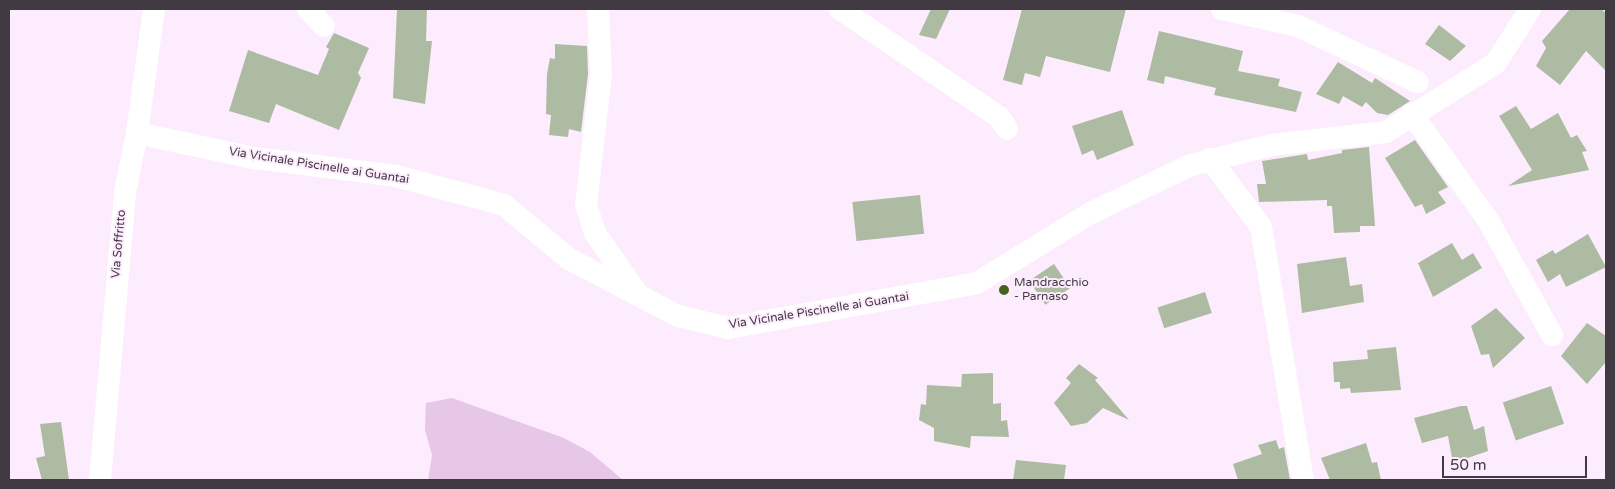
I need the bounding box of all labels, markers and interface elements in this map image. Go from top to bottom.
street label: Via Vicinale Piscinelle ai Guantai [228,145,410,187]
street label: Via Soffritto [109,209,129,279]
place label: Mandracchio - Parnaso [1014,276,1089,304]
marker: Mandracchio - Parnaso [998,284,1010,296]
street label: Via Vicinale Piscinelle ai Guantai [728,290,910,332]
scale bar [1445,446,1590,478]
text: 50 m [1450,456,1487,474]

